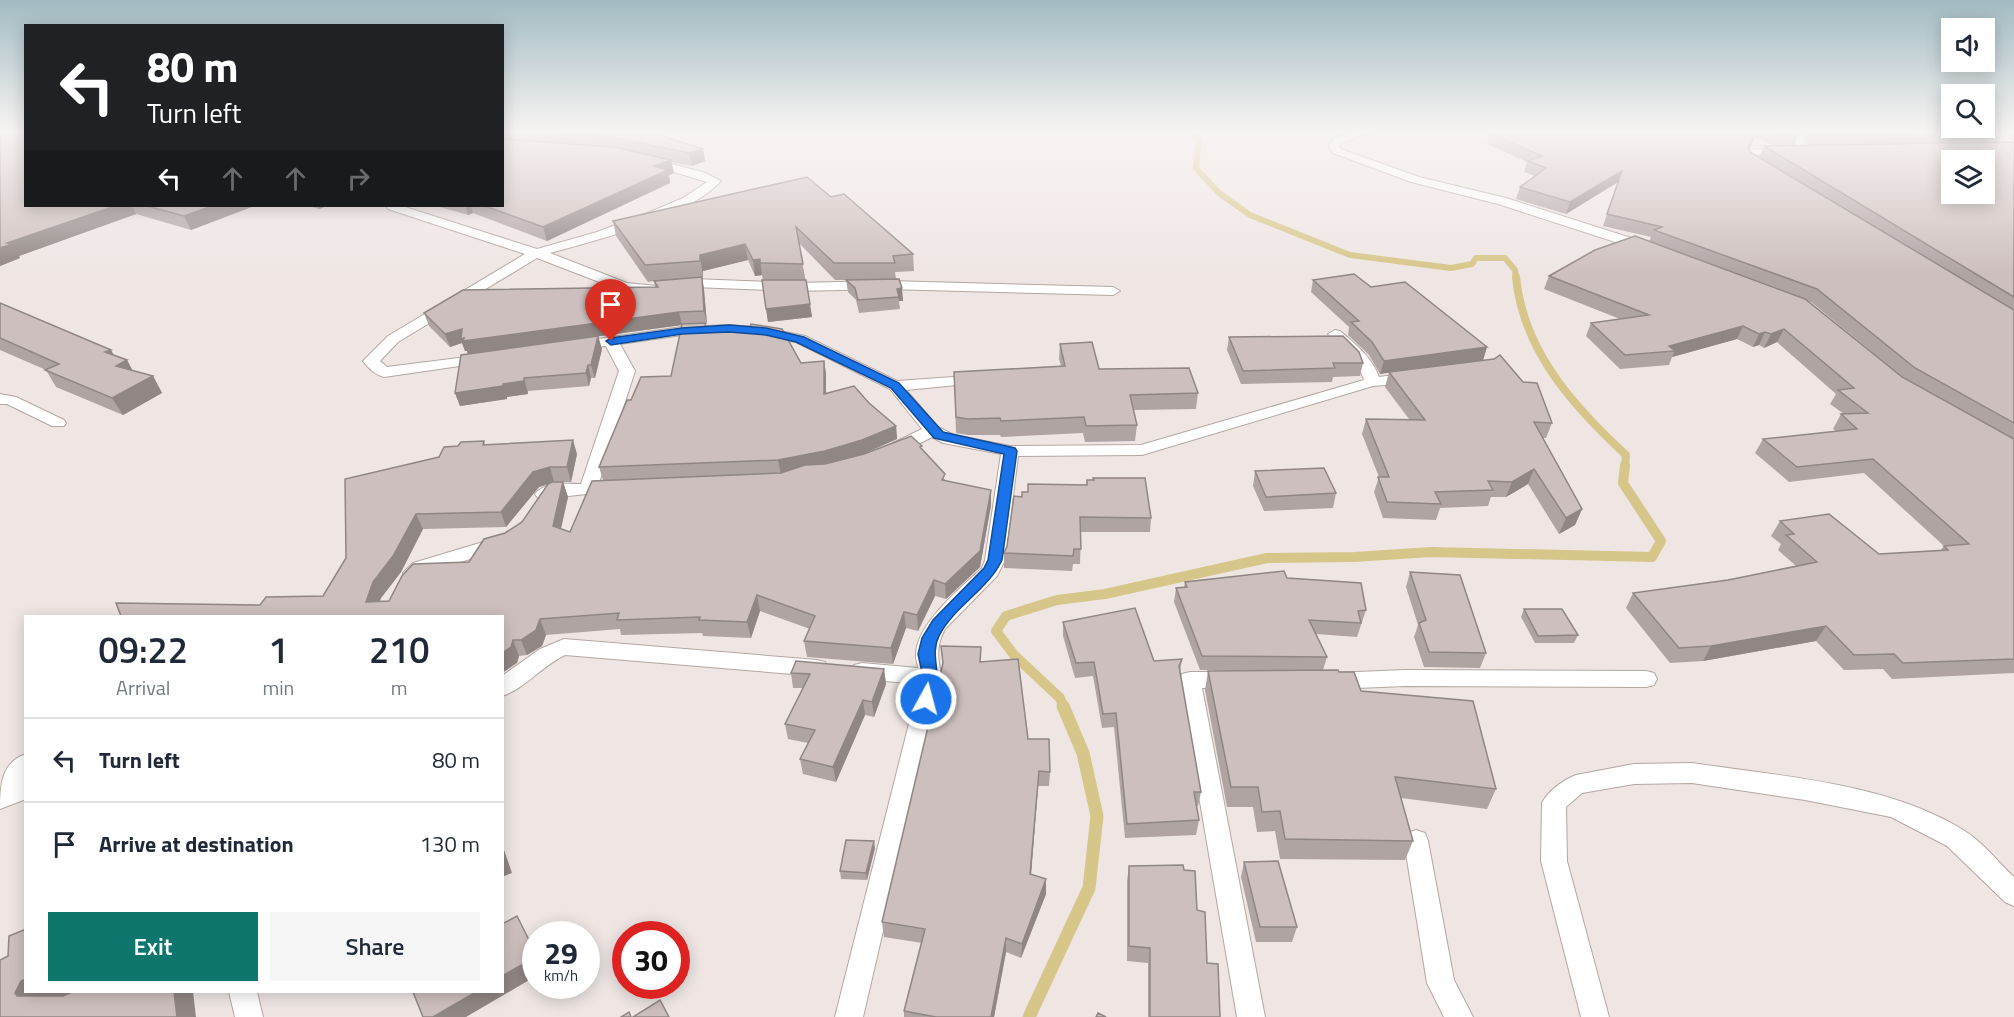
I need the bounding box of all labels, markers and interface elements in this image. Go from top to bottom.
map controls [1941,18,1995,204]
button: sound [1941,18,1995,72]
text: 80 m [147,34,239,98]
icon: left [48,48,126,126]
button: search [1941,84,1995,138]
text: Turn left [147,92,241,133]
button: layers [1941,150,1995,204]
icon: left [153,162,186,195]
icon: ahead [216,162,249,195]
icon: ahead [279,162,312,195]
icon: right [342,162,375,195]
pin [585,279,636,341]
icon: arrive [594,288,627,321]
text: 09:22 [99,622,188,677]
text: 1 [268,622,288,677]
text: 210 [369,622,429,677]
position arrow [894,667,958,731]
text: Arrival [116,672,170,703]
text: min [262,672,294,703]
text: m [391,672,407,703]
text: Turn left [99,743,180,777]
text: 80 m [432,743,480,777]
icon: left [48,744,81,777]
text: Arrive at destination [99,827,294,861]
text: 130 m [420,827,480,861]
icon: arrive [48,828,81,861]
button: Exit [48,912,258,981]
button: Share [270,912,480,981]
speed limit sign: 30 [612,921,690,999]
text: 29 [544,930,578,976]
text: km/h [544,964,578,987]

